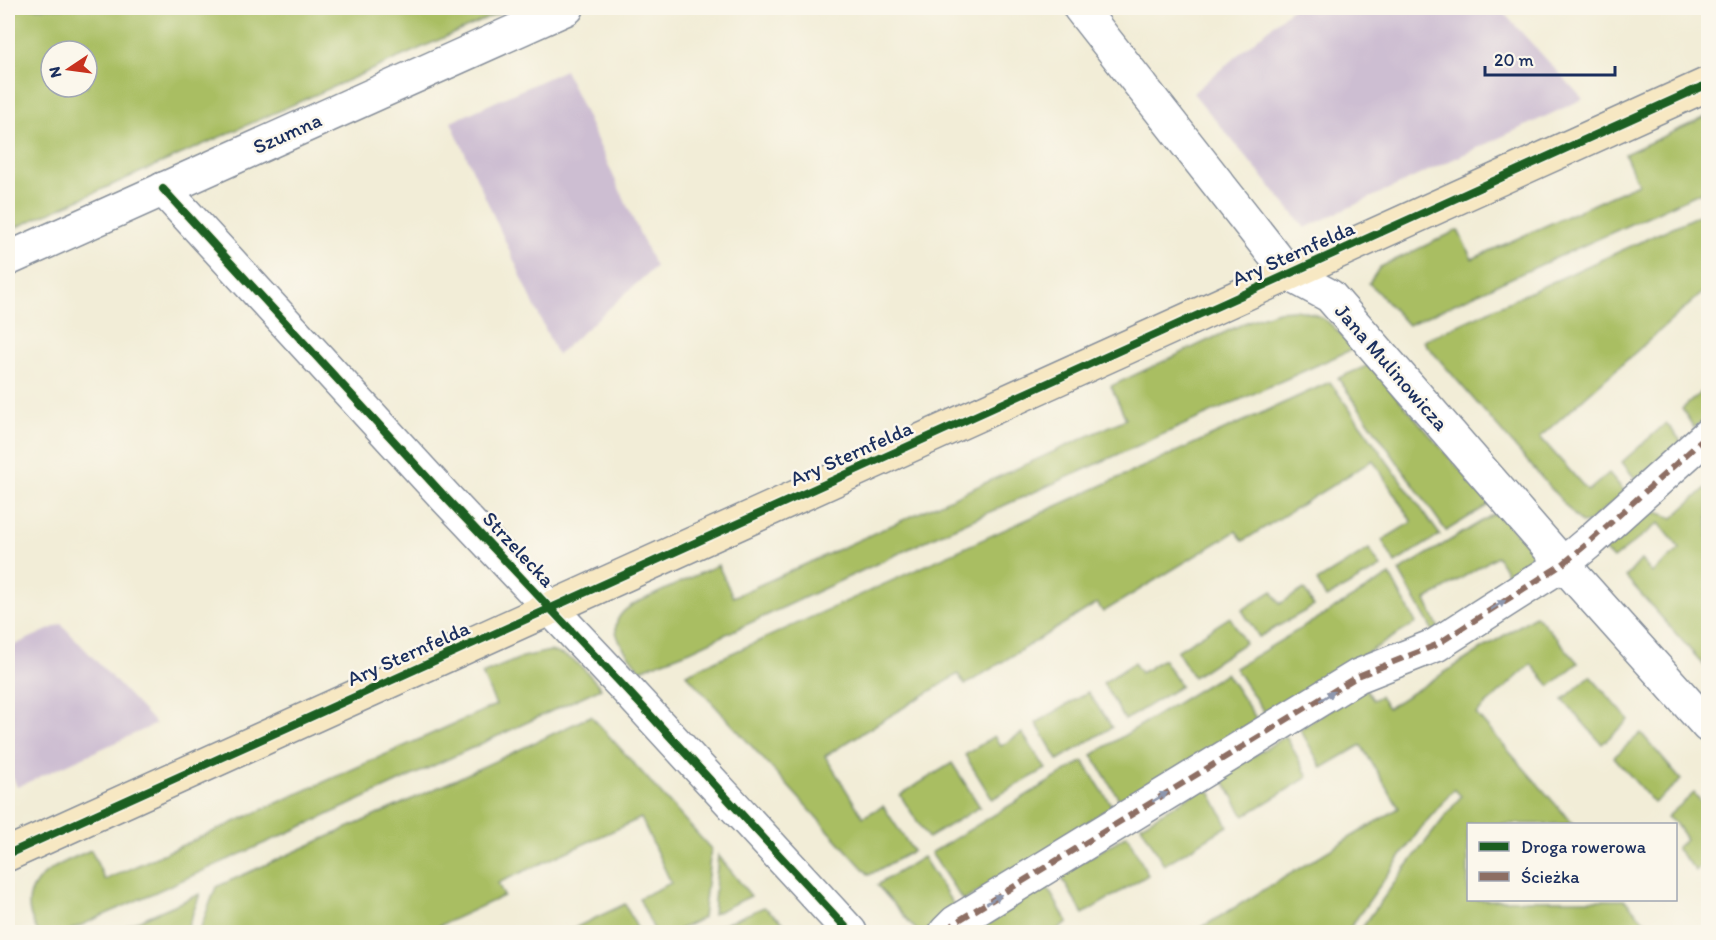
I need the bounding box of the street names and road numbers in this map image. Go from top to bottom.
street label: Szumna [249,107,325,159]
street label: Ary Sternfelda [1228,215,1358,291]
street label: Jana Mulinowicza [1330,298,1454,436]
street label: Ary Sternfelda [786,415,916,491]
street label: Strzelecka [478,506,560,592]
street label: Ary Sternfelda [343,615,473,691]

